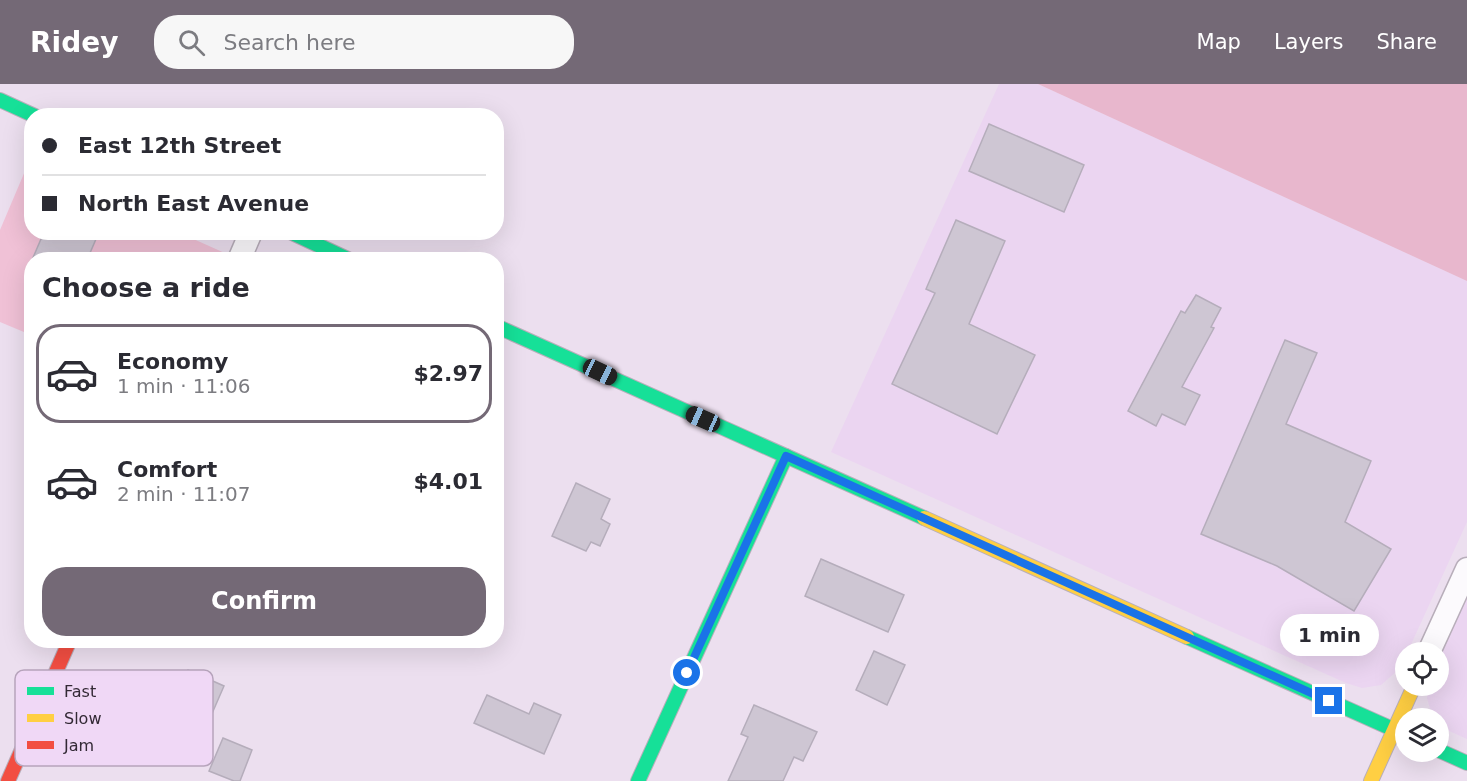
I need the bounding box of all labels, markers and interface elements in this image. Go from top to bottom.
search box [154,15,574,69]
text: Ridey [30,26,118,59]
icon: search [175,26,208,59]
text: Search here [223,30,356,55]
text: Map [1197,30,1241,54]
text: Layers [1274,30,1343,54]
text: Share [1376,30,1437,54]
text: East 12th Street [78,133,281,158]
text: North East Avenue [78,191,309,216]
text: Choose a ride [42,272,250,303]
icon: car [45,347,99,401]
text: Economy [117,349,228,374]
car [580,356,620,388]
text: $2.97 [413,361,483,386]
text: 1 min · 11:06 [117,374,251,398]
car [683,403,723,435]
icon: car [45,455,99,509]
text: Comfort [117,457,217,482]
text: $4.01 [413,469,483,494]
text: 2 min · 11:07 [117,482,251,506]
button: Confirm [42,567,486,636]
callout: 1 min [1280,614,1378,656]
text: 1 min [1298,623,1361,647]
map controls [1395,642,1449,762]
button: locate [1395,642,1449,696]
route start [673,659,700,686]
legend [15,670,213,766]
text: Fast [64,682,96,701]
route end [1315,687,1342,714]
button: layers [1395,708,1449,762]
text: Slow [64,709,101,728]
text: Jam [63,736,94,755]

